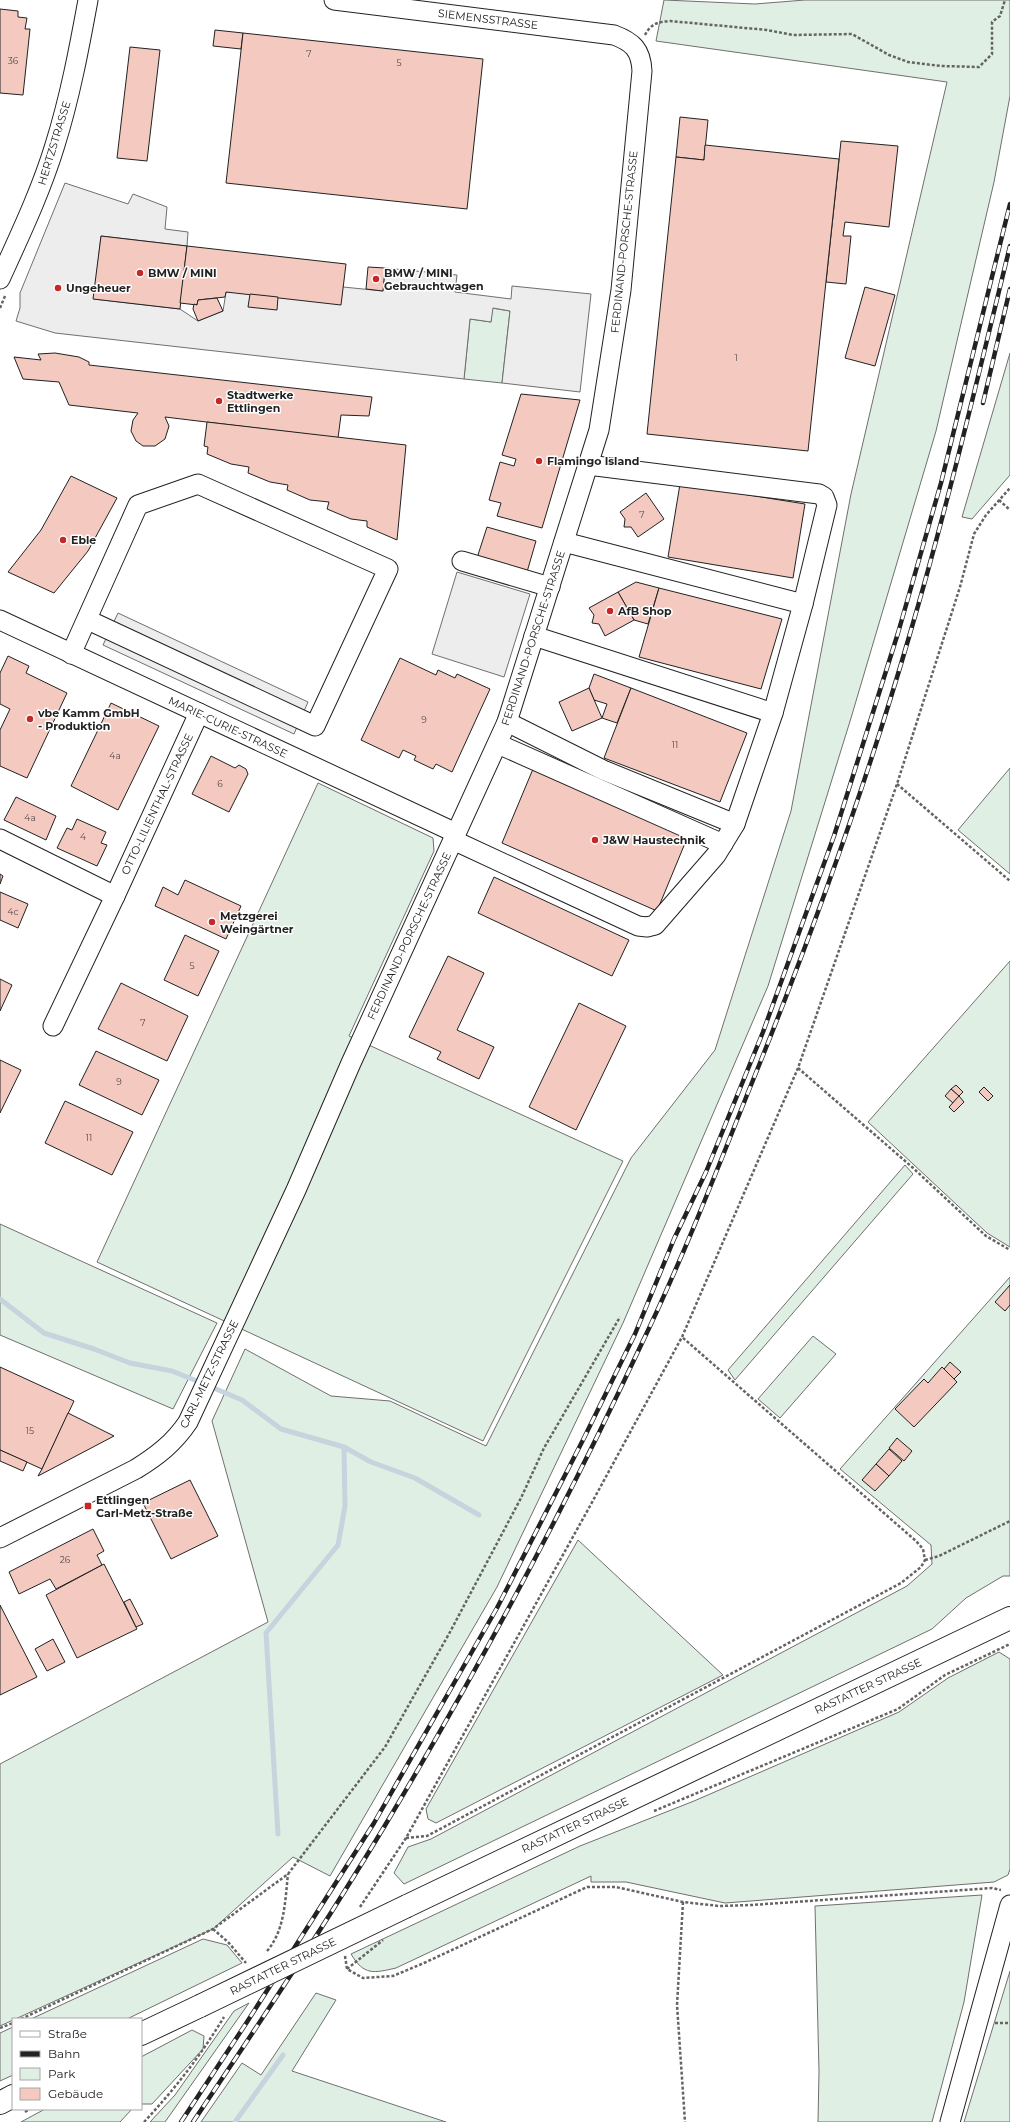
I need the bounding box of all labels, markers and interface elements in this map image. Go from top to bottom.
street label: SIEMENSSTRASSE [437,6,539,32]
house number: 7 [306,48,312,59]
house number: 36 [8,55,19,66]
house number: 5 [396,57,402,68]
street label: HERTZSTRASSE [35,99,73,187]
street label: FERDINAND-PORSCHE-STRASSE [607,150,641,334]
place label: BMW / MINI [148,266,217,280]
place label: BMW / MINI Gebrauchtwagen [384,266,484,293]
marker: BMW / MINI [135,268,145,278]
marker: BMW / MINI Gebrauchtwagen [371,274,381,284]
place label: Ungeheuer [66,281,131,295]
marker: Ungeheuer [53,283,63,293]
house number: 1 [734,352,738,363]
place label: Stadtwerke Ettlingen [227,388,293,415]
marker: Stadtwerke Ettlingen [214,396,224,406]
place label: Flamingo Island [547,454,639,468]
marker: Flamingo Island [534,456,544,466]
house number: 7 [639,509,645,520]
place label: Eble [71,533,96,547]
marker: Eble [58,535,68,545]
street label: FERDINAND-PORSCHE-STRASSE [498,549,568,727]
place label: AfB Shop [617,604,672,618]
marker: AfB Shop [605,606,615,616]
street label: MARIE-CURIE-STRASSE [166,693,290,761]
place label: vbe Kamm GmbH - Produktion [37,706,140,733]
marker: vbe Kamm GmbH - Produktion [25,714,35,724]
house number: 9 [421,714,427,725]
street label: OTTO-LILIENTHAL-STRASSE [118,731,196,877]
house number: 11 [672,739,678,750]
house number: 4a [109,750,121,761]
house number: 6 [217,778,223,789]
house number: 4a [24,812,36,823]
house number: 4 [80,831,86,842]
place label: J&W Haustechnik [602,833,706,847]
marker: J&W Haustechnik [590,835,600,845]
street label: FERDINAND-PORSCHE-STRASSE [364,850,454,1022]
house number: 4c [7,906,19,917]
place label: Metzgerei Weingärtner [220,909,294,936]
marker: Metzgerei Weingärtner [207,917,217,927]
house number: 5 [189,960,195,971]
house number: 7 [140,1017,146,1028]
house number: 9 [116,1076,122,1087]
house number: 11 [86,1132,92,1143]
street label: CARL-METZ-STRASSE [177,1318,241,1430]
house number: 15 [26,1425,34,1436]
place label: Ettlingen Carl-Metz-Straße [96,1493,193,1520]
marker: Ettlingen Carl-Metz-Straße [83,1501,93,1511]
house number: 26 [60,1554,71,1565]
street label: RASTATTER STRASSE [812,1655,924,1717]
street label: RASTATTER STRASSE [519,1794,631,1856]
street label: RASTATTER STRASSE [228,1934,338,1998]
legend [12,2018,142,2110]
text: Straße [48,2026,87,2041]
text: Bahn [48,2046,80,2061]
text: Park [48,2066,76,2081]
text: Gebäude [48,2086,103,2101]

